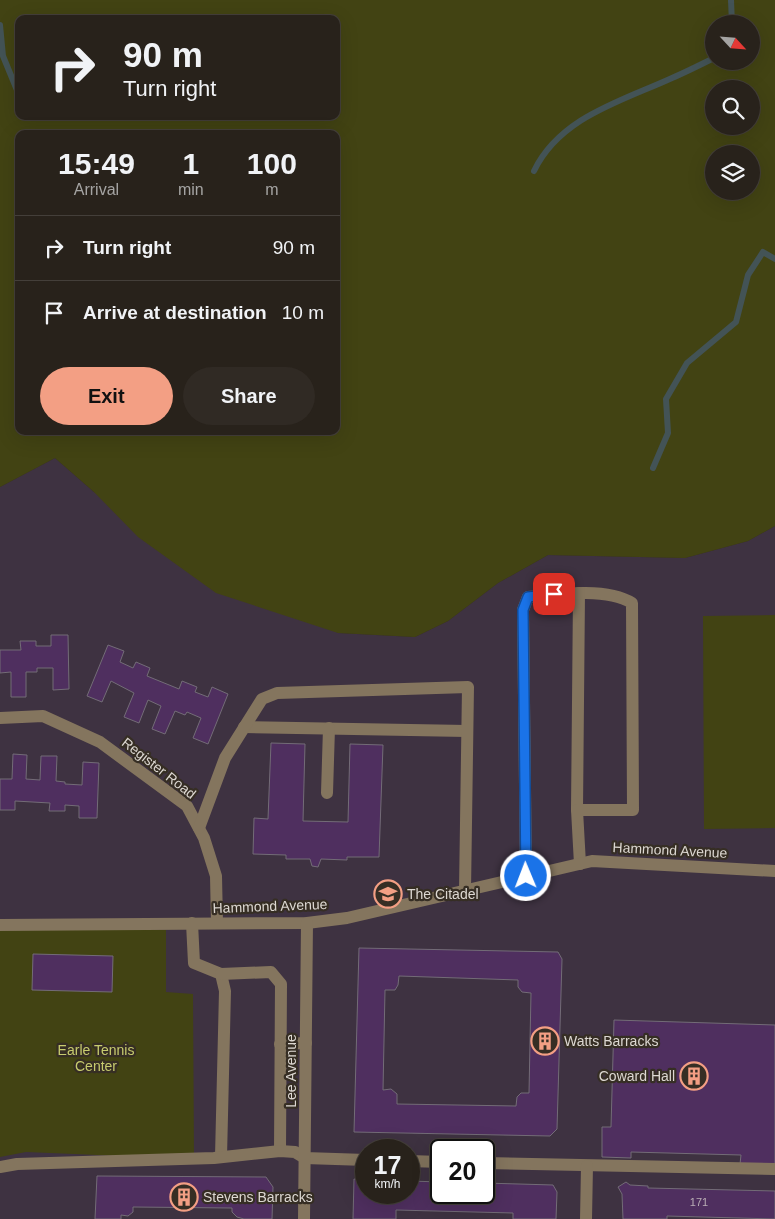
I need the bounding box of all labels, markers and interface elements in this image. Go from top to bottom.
north arrow [705,15,760,70]
map controls [705,15,760,200]
icon: right [40,35,105,100]
text: 90 m [123,35,203,74]
text: Turn right [123,76,216,101]
button: search [705,80,760,135]
button: layers [705,145,760,200]
text: 15:49 [58,147,135,180]
text: 1 [182,147,199,180]
text: 100 [247,147,297,180]
text: Arrival [74,181,119,198]
text: min [178,181,204,198]
text: m [265,181,278,198]
icon: right [40,234,68,262]
text: Turn right [83,237,171,258]
text: 90 m [273,237,315,258]
icon: arrive [40,299,68,327]
text: Arrive at destination [83,302,267,323]
text: 10 m [282,302,324,323]
button: Exit [40,367,173,425]
button: Share [183,367,315,425]
pin [533,573,575,615]
icon: arrive [540,580,568,608]
street label: Register Road [119,734,199,802]
street label: Hammond Avenue [612,839,728,861]
position arrow [499,849,551,901]
school or university icon: The Citadel [373,879,403,909]
place label: The Citadel [407,886,479,902]
street label: Hammond Avenue [212,896,328,916]
building icon: Watts Barracks [530,1026,560,1056]
place label: Watts Barracks [564,1033,658,1049]
street label: Lee Avenue [283,1034,299,1108]
park label: Earle Tennis Center [58,1042,134,1074]
building icon: Coward Hall [679,1061,709,1091]
place label: Coward Hall [599,1068,675,1084]
speed limit sign: 20 [430,1139,495,1204]
text: 17 [374,1151,401,1179]
text: km/h [374,1177,401,1191]
building icon: Stevens Barracks [169,1182,199,1212]
place label: Stevens Barracks [203,1189,313,1205]
house number: 171 [690,1196,708,1208]

